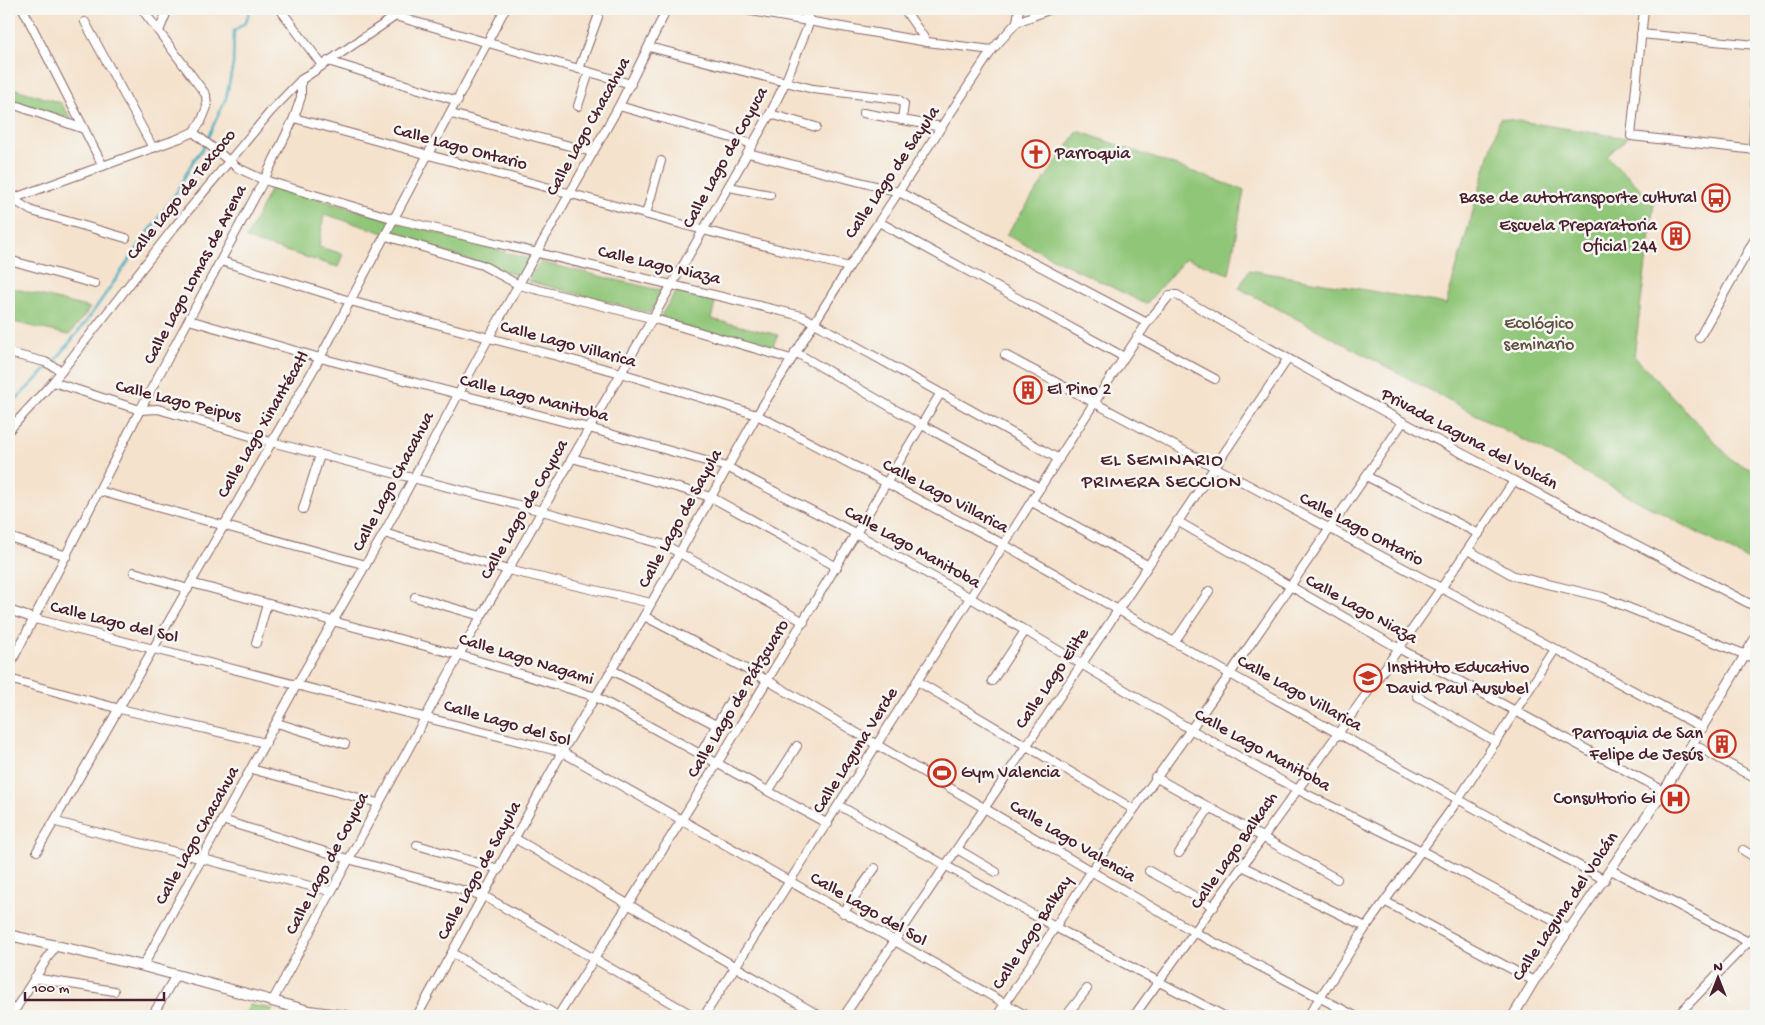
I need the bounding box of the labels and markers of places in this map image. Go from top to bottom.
church icon: Parroquia [1021,139,1051,169]
place label: Parroquia [1054,144,1131,165]
bus stop icon: Base de autotransporte cultural [1701,183,1731,213]
place label: Base de autotransporte cultural [1458,188,1697,209]
place label: Escuela Preparatoria Oficial 244 [1499,216,1658,258]
building icon: Escuela Preparatoria Oficial 244 [1661,221,1691,251]
building icon: El Pino 2 [1013,375,1043,405]
place label: El Pino 2 [1047,380,1111,401]
place label: Instituto Educativo David Paul Ausubel [1386,658,1529,700]
school or university icon: Instituto Educativo David Paul Ausubel [1353,663,1383,693]
place label: Parroquia de San Felipe de Jesús [1572,724,1704,766]
building icon: Parroquia de San Felipe de Jesús [1707,729,1737,759]
sports icon: Gym Valencia [927,758,957,788]
place label: Gym Valencia [961,763,1061,784]
hospital icon: Consultorio Gi [1660,784,1690,814]
place label: Consultorio Gi [1553,789,1656,810]

